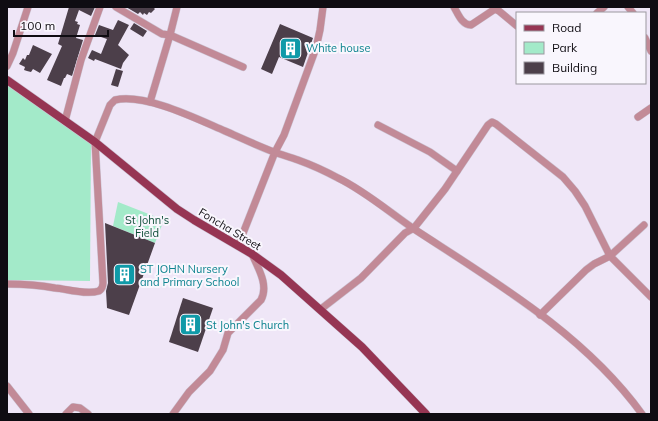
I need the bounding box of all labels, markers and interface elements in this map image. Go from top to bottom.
scale bar [14,12,108,38]
legend [516,12,646,84]
text: 100 m [20,18,55,33]
text: Road [552,20,581,35]
building icon: White house [278,35,304,61]
text: Park [552,40,578,55]
place label: White house [306,41,370,55]
text: Building [552,60,597,75]
street label: Foncha Street [196,205,264,253]
park label: St John's Field [125,213,169,240]
building icon: ST JOHN Nursery and Primary School [112,262,138,288]
place label: ST JOHN Nursery and Primary School [140,262,239,289]
building icon: St John's Church [178,312,204,338]
place label: St John's Church [206,318,289,332]

